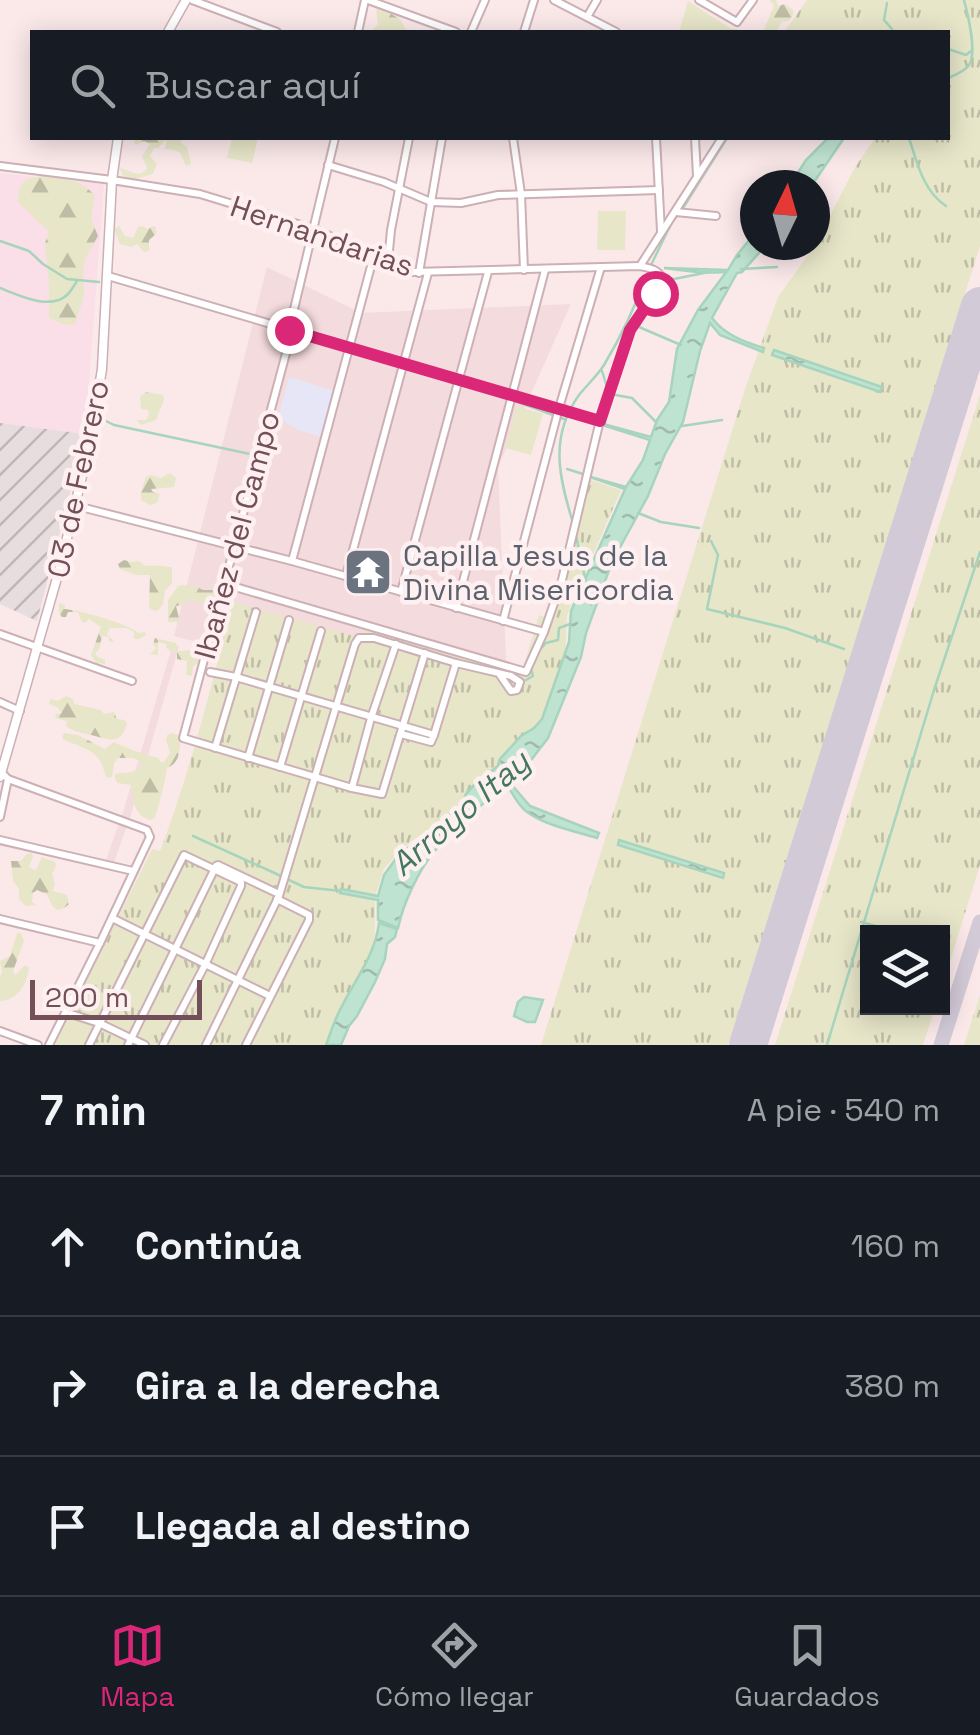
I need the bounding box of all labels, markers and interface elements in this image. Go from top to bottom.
search box [30,30,950,140]
icon: search [65,58,120,113]
text: Buscar aquí [145,61,360,109]
north arrow [740,170,830,260]
street label: Hernandarias [225,186,419,286]
route start [633,271,679,317]
route end [267,308,313,354]
street label: 03 de Febrero [38,377,118,581]
street label: Ibañez del Campo [185,407,289,663]
place label: Capilla Jesus de la Divina Misericordia [403,536,674,609]
temple icon: Capilla Jesus de la Divina Misericordia [342,546,394,598]
water label: Arroyo Itay [382,741,539,884]
map controls [860,925,950,1015]
button: layers [860,925,950,1015]
scale bar [30,975,202,1020]
text: 200 m [45,979,129,1015]
text: 7 min [40,1084,147,1137]
text: A pie · 540 m [747,1090,940,1130]
icon: ahead [40,1219,95,1274]
text: Continúa [135,1222,302,1270]
text: 160 m [851,1226,940,1266]
icon: right [40,1359,95,1414]
text: Gira a la derecha [135,1362,440,1410]
text: 380 m [844,1366,940,1406]
icon: arrive [40,1499,95,1554]
text: Llegada al destino [135,1502,471,1550]
tab: Mapa [100,1618,175,1714]
tab: Cómo llegar [375,1618,534,1714]
tab: Guardados [734,1618,880,1714]

